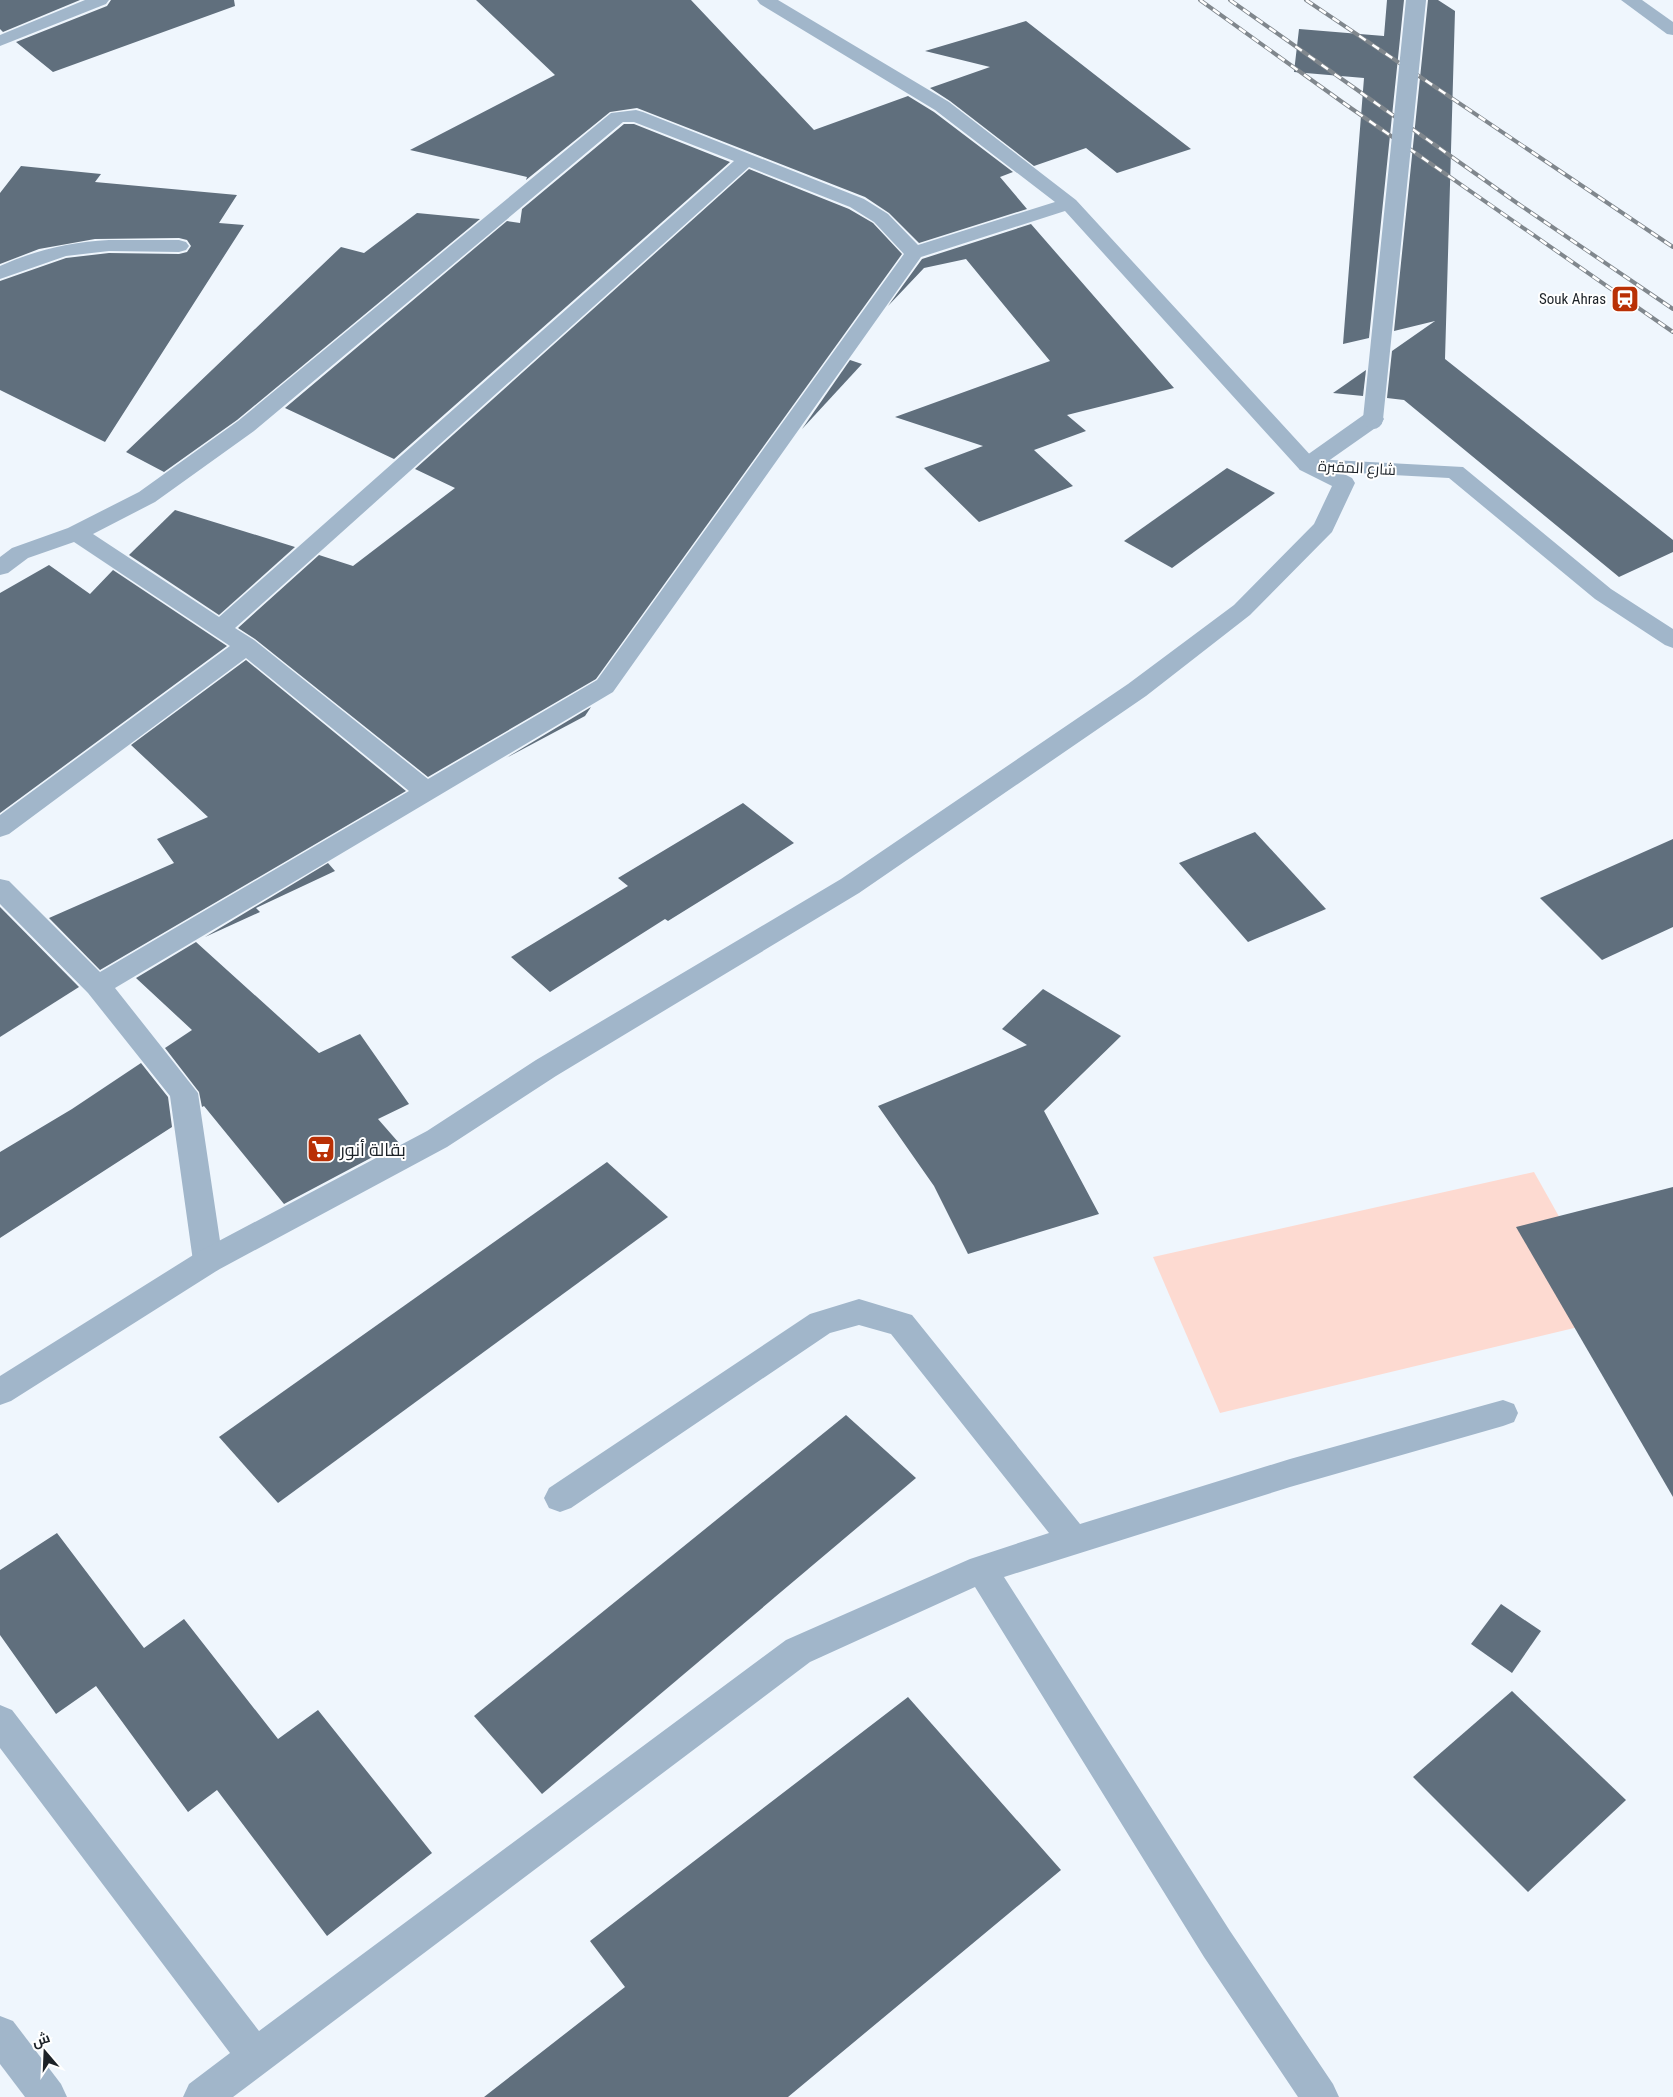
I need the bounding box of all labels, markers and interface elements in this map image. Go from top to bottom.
station icon: Souk Ahras [1610,284,1640,314]
place label: Souk Ahras [1539,290,1606,308]
street label: شارع المقبرة [1317,457,1396,481]
supermarket icon: بقالة أنور [306,1134,336,1164]
place label: بقالة أنور [339,1139,406,1161]
north arrow [20,2027,70,2077]
text: ش [30,2029,52,2051]

